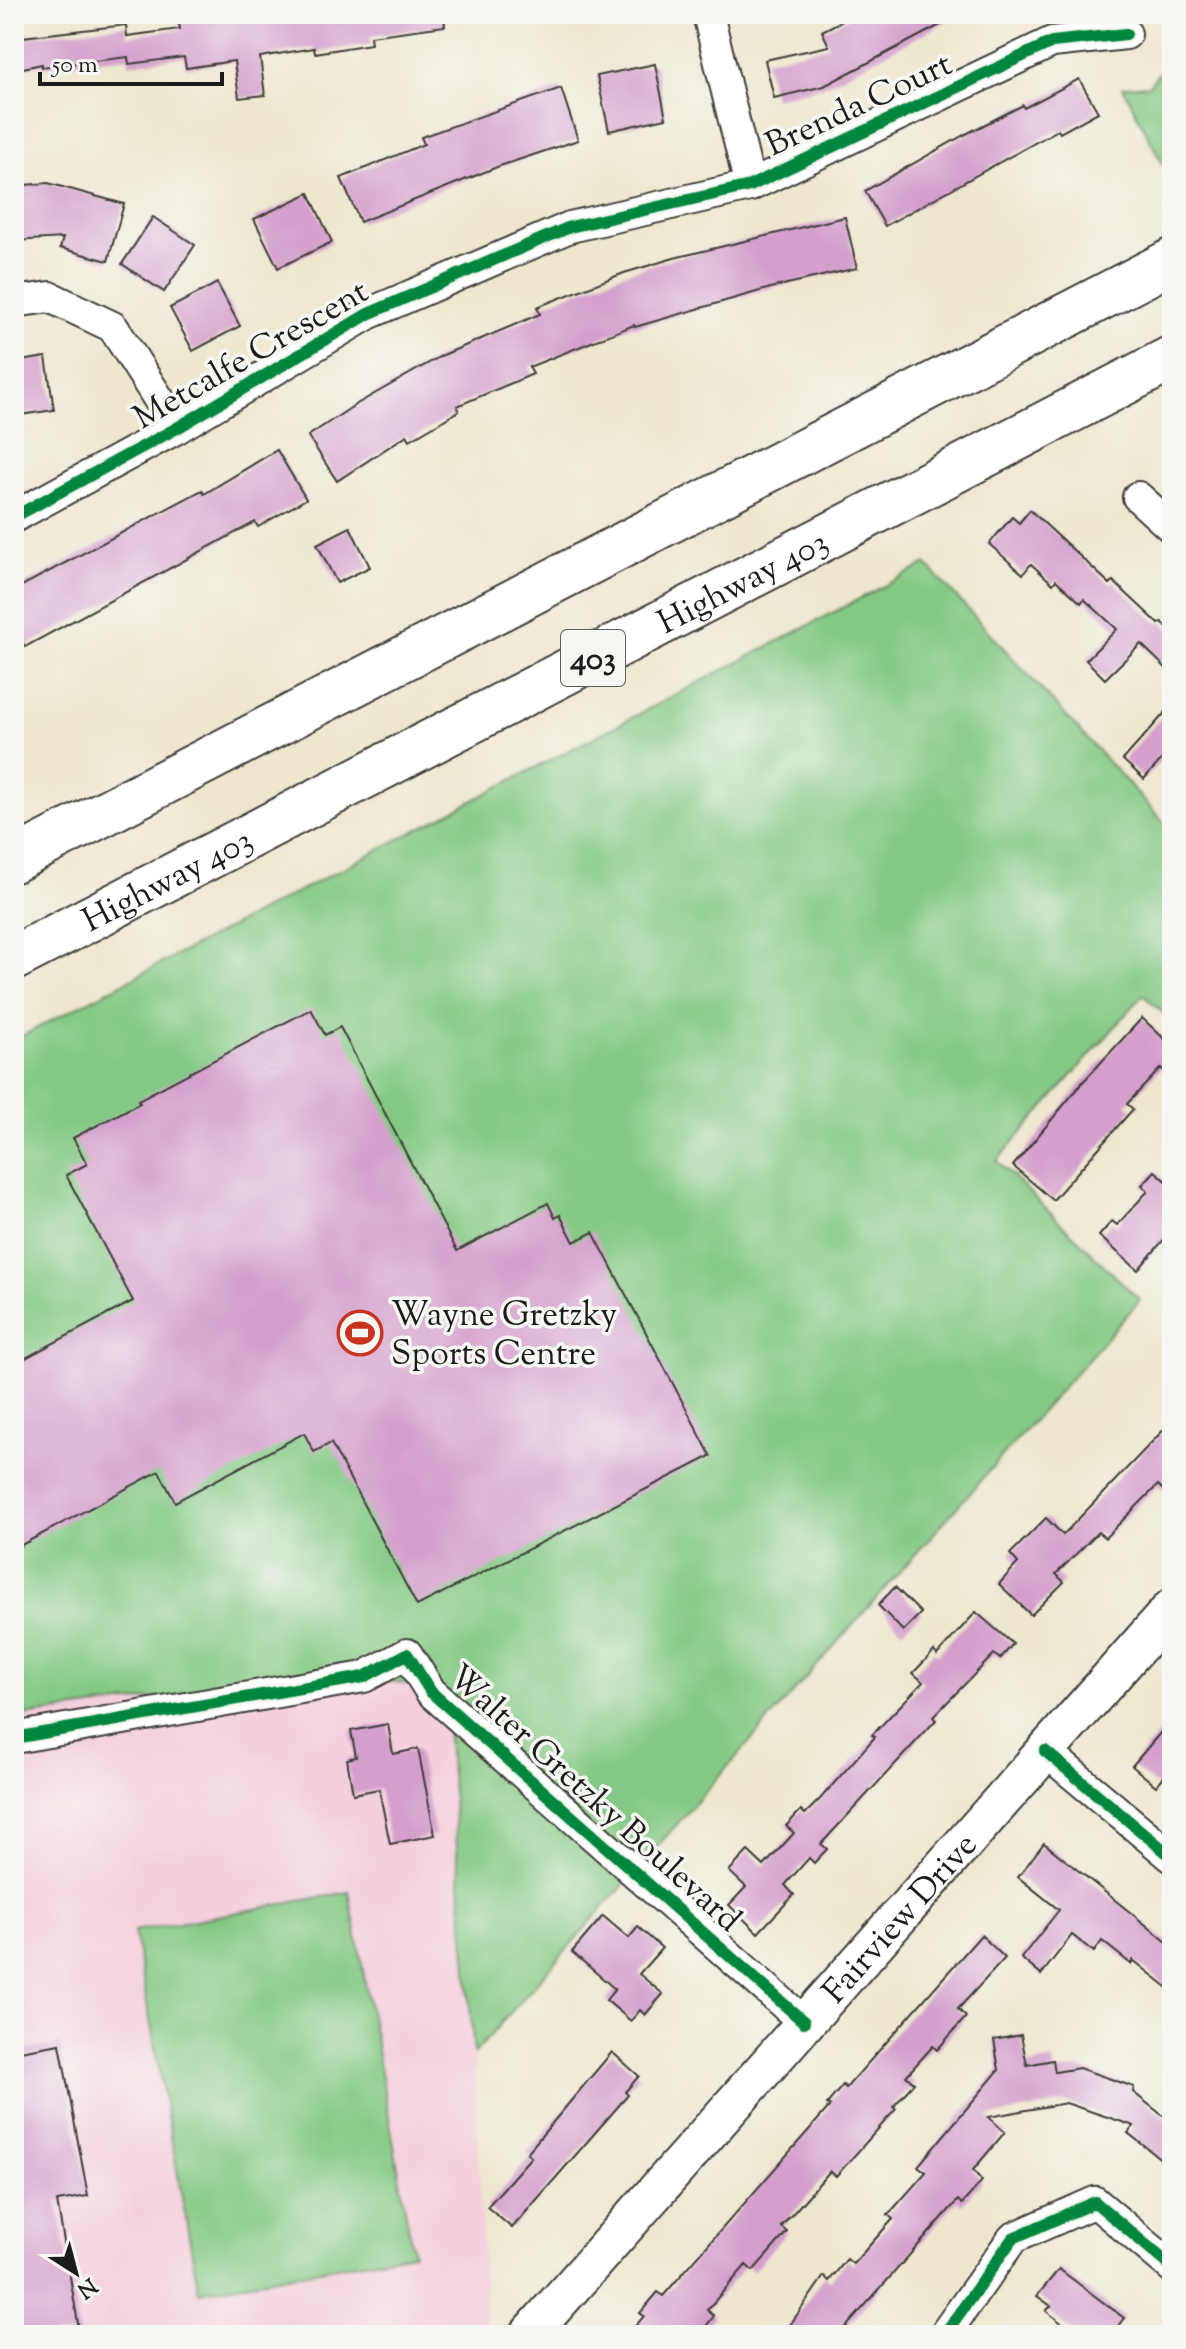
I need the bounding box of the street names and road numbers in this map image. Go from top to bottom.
street label: Brenda Court [758,41,961,171]
street label: Metcalfe Crescent [125,269,379,443]
street label: Highway 403 [650,519,838,648]
road number: 403 [561,630,625,686]
street label: Highway 403 [74,817,262,947]
street label: Walter Gretzky Boulevard [436,1654,751,1945]
street label: Fairview Drive [812,1823,990,2016]

